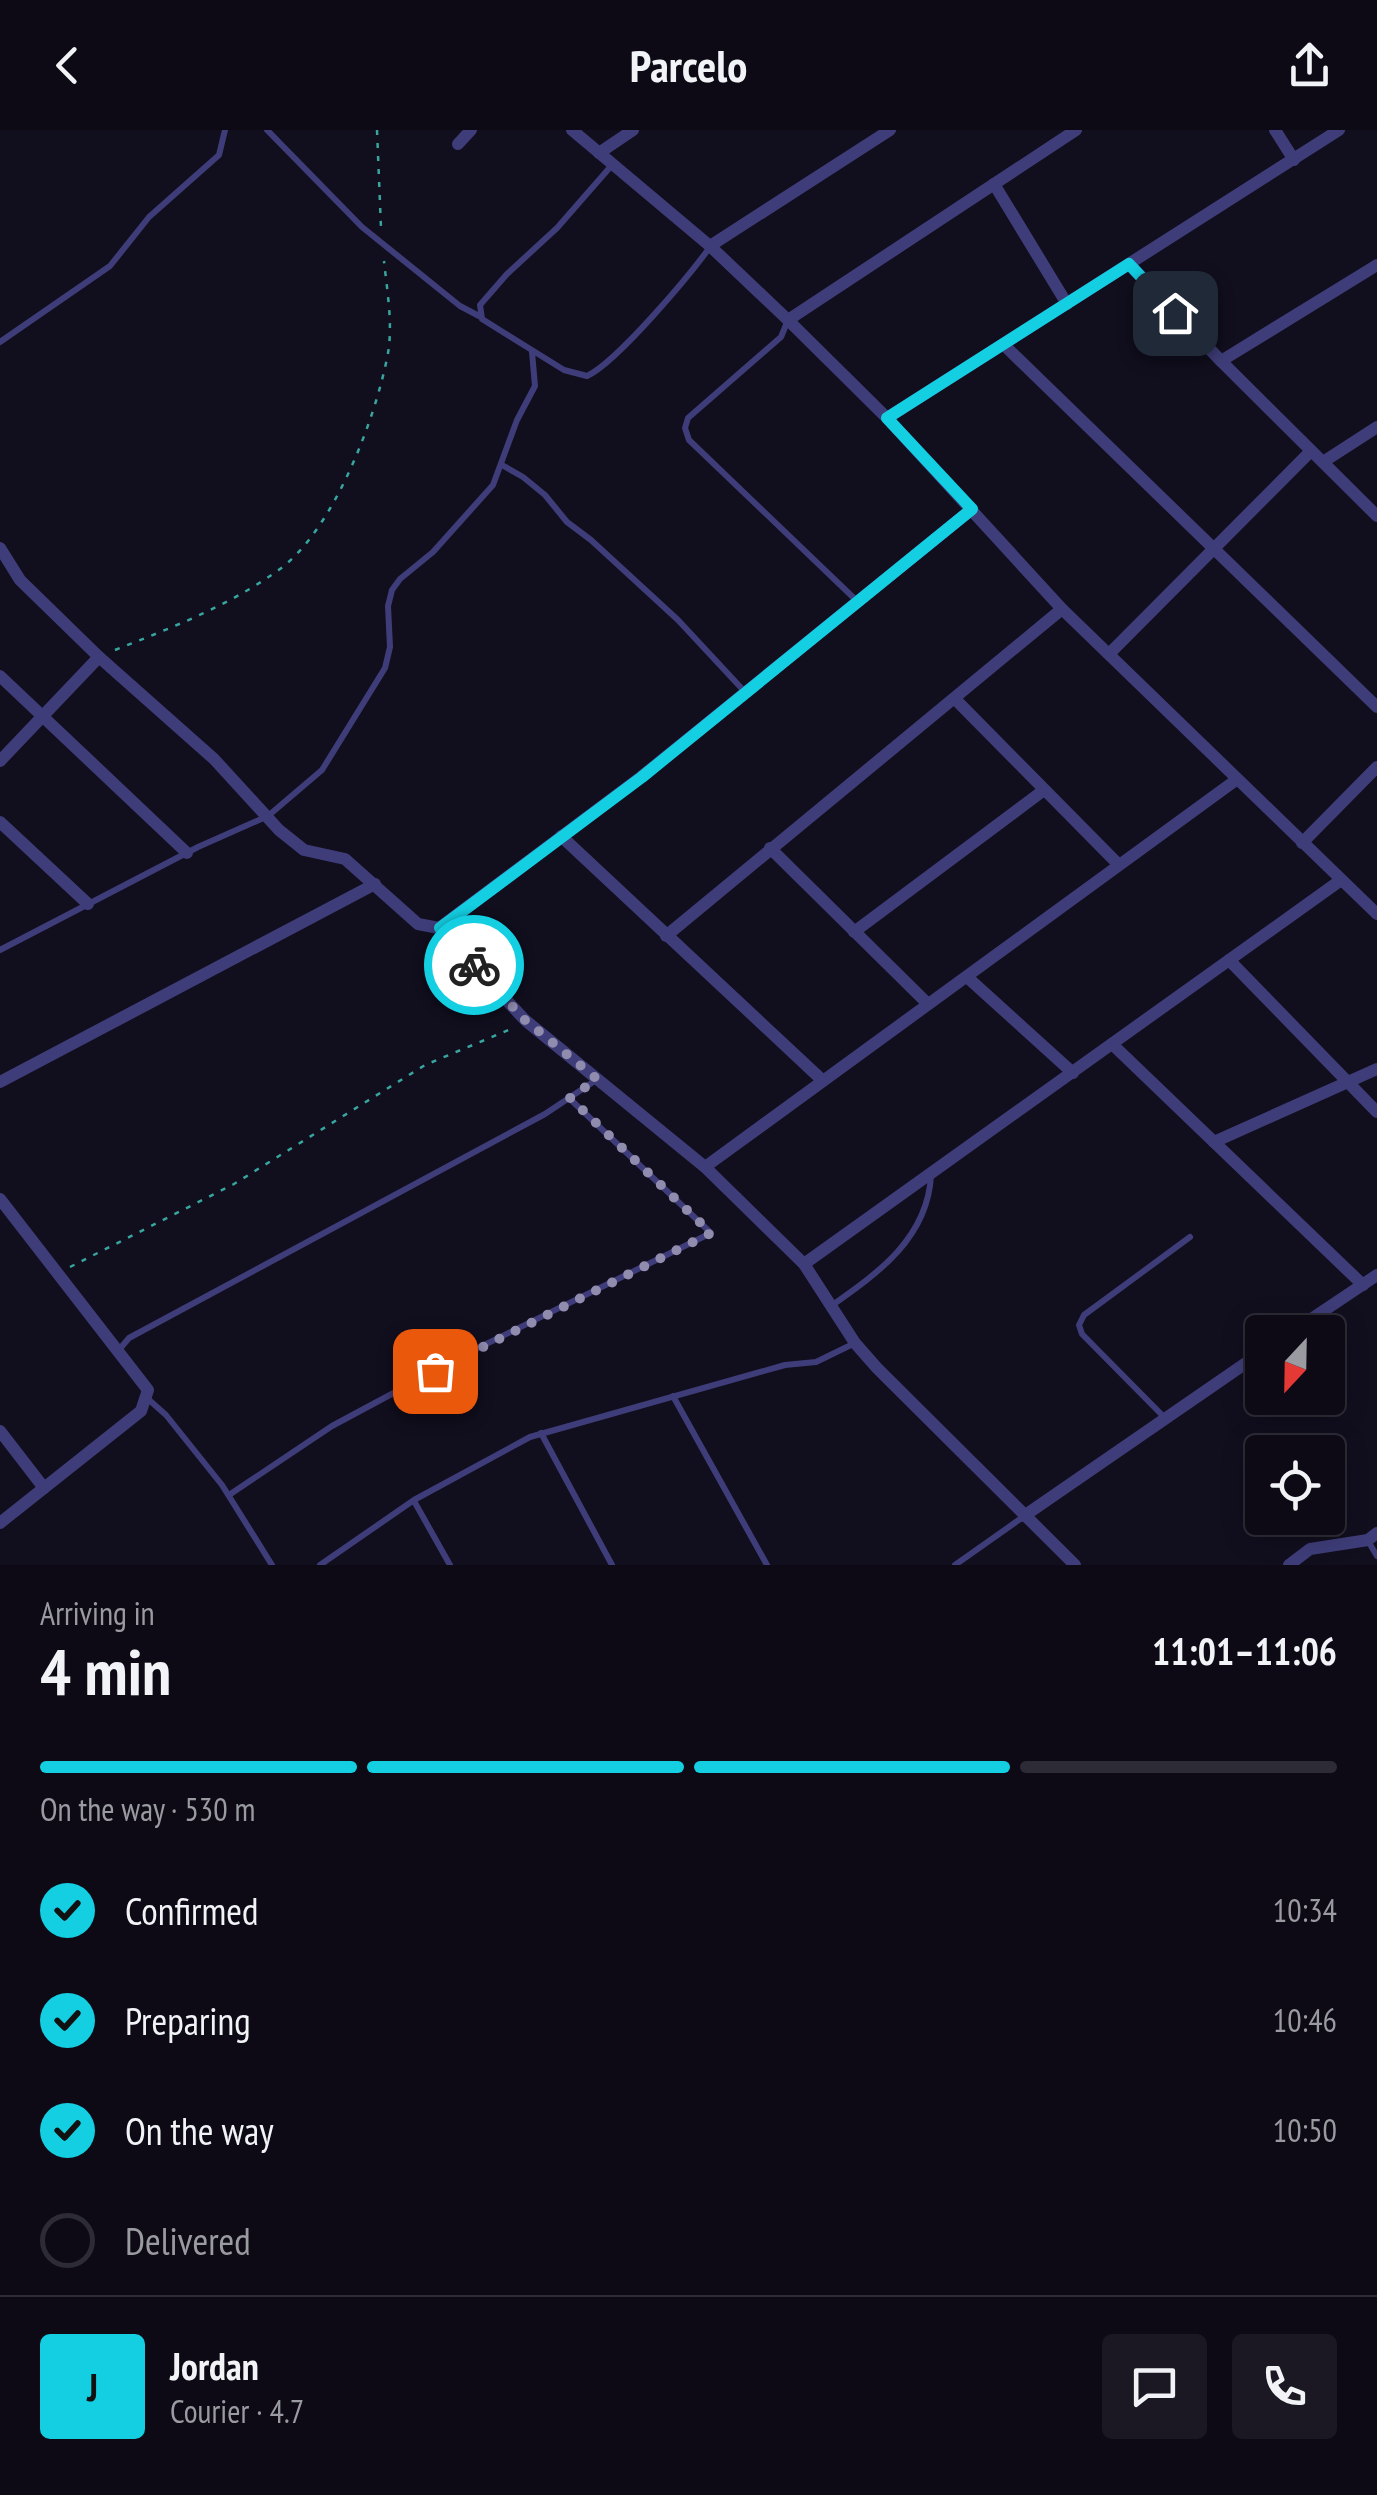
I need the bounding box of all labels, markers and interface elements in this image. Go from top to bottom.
text: Parcelo [630,36,747,94]
icon: back [40,38,95,93]
icon: share [1282,38,1337,93]
pin [1133,271,1218,356]
icon: home [1148,286,1203,341]
courier [424,915,524,1015]
icon: bike [447,938,502,993]
north arrow [1245,1315,1345,1415]
map controls [1245,1315,1345,1535]
pin [393,1329,478,1414]
icon: bag [408,1344,463,1399]
button: locate [1245,1435,1345,1535]
text: Arriving in [40,1592,155,1634]
text: 11:01–11:06 [1152,1626,1337,1675]
text: 4 min [40,1629,171,1713]
text: On the way · 530 m [40,1788,255,1830]
icon: check [40,1883,95,1938]
text: Confirmed [125,1886,258,1935]
text: 10:34 [1273,1889,1337,1931]
icon: check [40,1993,95,2048]
text: Preparing [125,1996,251,2045]
text: 10:46 [1273,1999,1337,2041]
icon: check [40,2103,95,2158]
text: On the way [125,2106,273,2155]
text: 10:50 [1273,2109,1337,2151]
text: Delivered [125,2216,251,2265]
button: chat [1102,2334,1207,2439]
button: phone [1232,2334,1337,2439]
text: Jordan [170,2341,259,2390]
text: J [87,2362,98,2411]
text: Courier · 4.7 [170,2390,304,2432]

